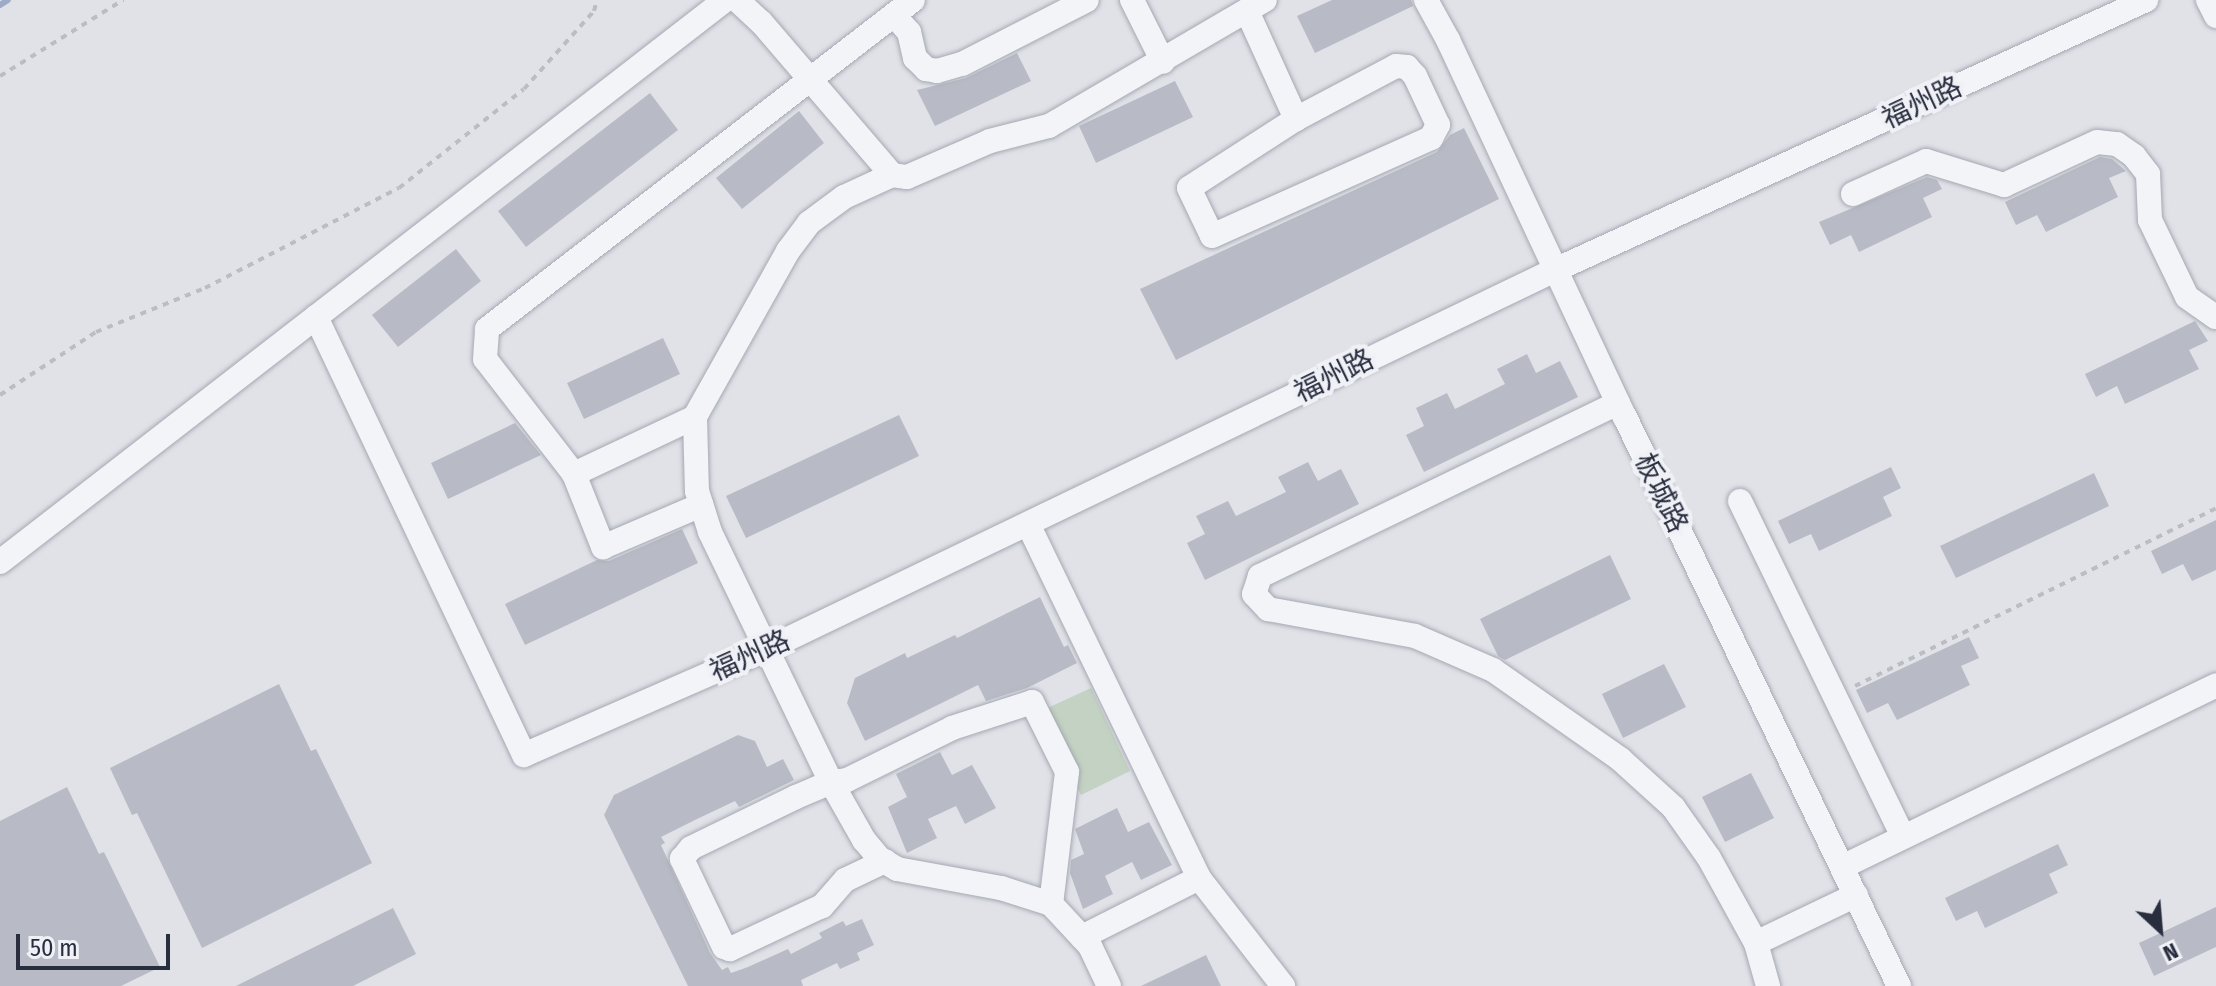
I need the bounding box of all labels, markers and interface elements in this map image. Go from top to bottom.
street label: 福州路 [1877,70,1967,136]
street label: 福州路 [1289,342,1379,410]
street label: 板城路 [1627,448,1695,538]
street label: 福州路 [705,624,795,688]
north arrow [2120,890,2200,970]
scale bar [20,918,174,968]
text: 50 m [30,934,78,962]
text: N [2159,937,2183,967]

